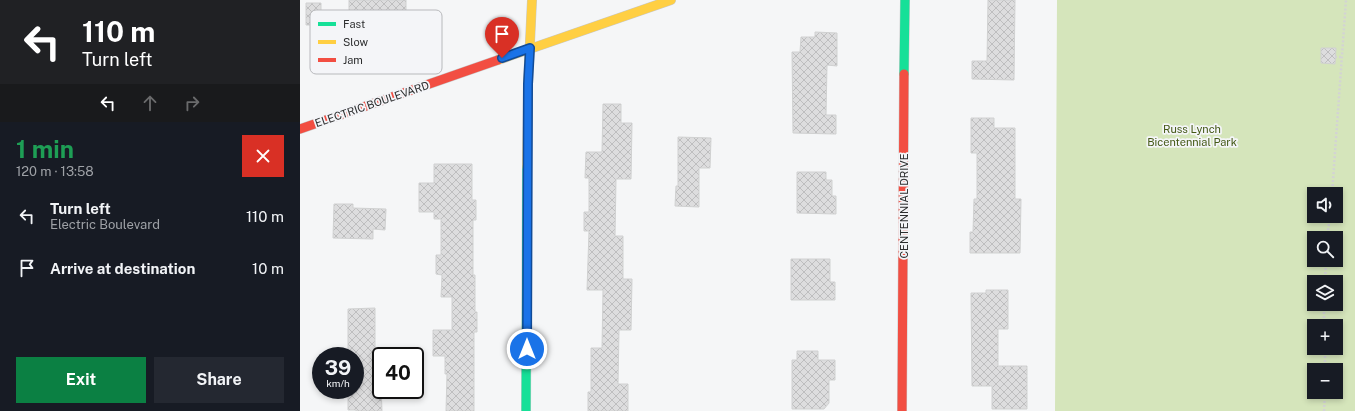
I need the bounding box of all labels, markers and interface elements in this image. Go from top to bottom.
legend [310,10,442,74]
text: 110 m [82,15,155,48]
icon: left [16,16,68,68]
pin [485,17,519,58]
text: Fast [343,18,365,30]
icon: arrive [491,23,513,45]
text: Slow [343,36,369,48]
text: Turn left [82,49,152,70]
text: Jam [343,54,363,66]
street label: ELECTRIC BOULEVARD [313,79,431,129]
icon: left [97,92,119,114]
icon: ahead [139,92,161,114]
icon: right [181,92,203,114]
park label: Russ Lynch Bicentennial Park [1147,123,1237,148]
text: 1 min [16,135,74,163]
button: close [242,135,284,177]
street label: CENTENNIAL DRIVE [898,153,910,259]
text: 120 m · 13:58 [16,164,94,179]
map controls [1307,187,1343,399]
button: sound [1307,187,1343,223]
text: Turn left [50,200,111,217]
icon: left [16,205,38,227]
text: 110 m [246,208,284,225]
text: Electric Boulevard [50,217,160,232]
button: search [1307,231,1343,267]
icon: arrive [16,257,38,279]
text: Arrive at destination [50,260,195,277]
text: 10 m [252,260,284,277]
button: layers [1307,275,1343,311]
button: + [1307,319,1343,355]
position arrow [506,328,548,370]
speed limit sign: 40 [372,347,424,399]
text: 39 [325,356,351,380]
button: Exit [16,357,146,403]
button: Share [154,357,284,403]
button: − [1307,363,1343,399]
text: km/h [326,377,350,389]

